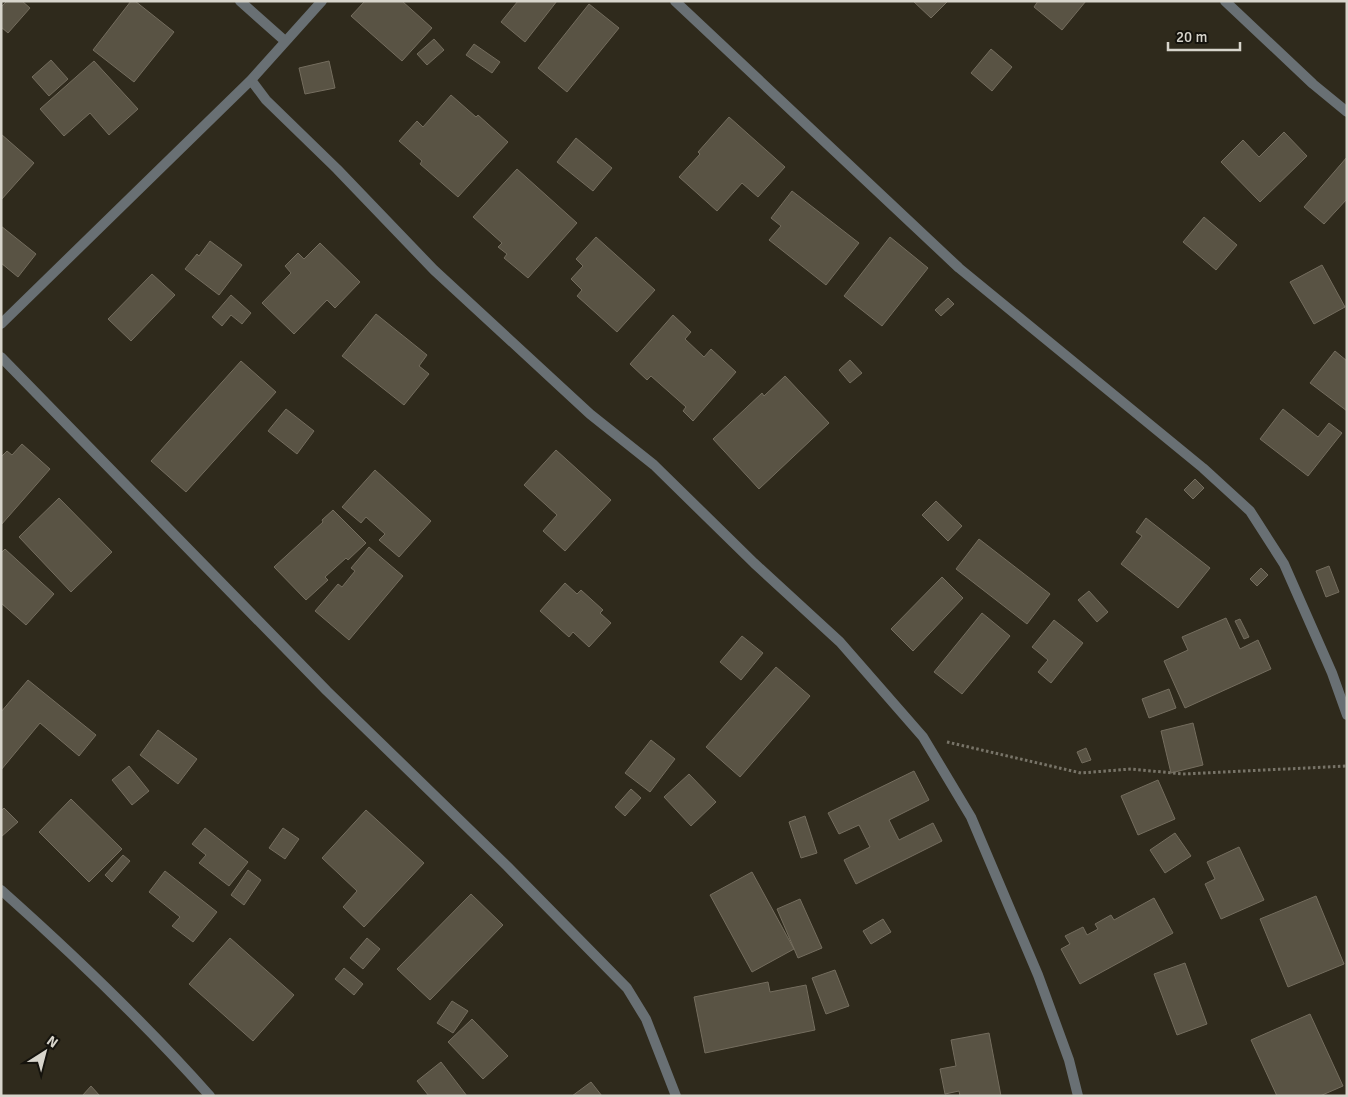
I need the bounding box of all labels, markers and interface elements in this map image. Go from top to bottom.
scale bar [1168,20,1240,52]
text: 20 m [1176,28,1207,46]
north arrow [20,1027,70,1077]
text: N [43,1032,61,1052]

